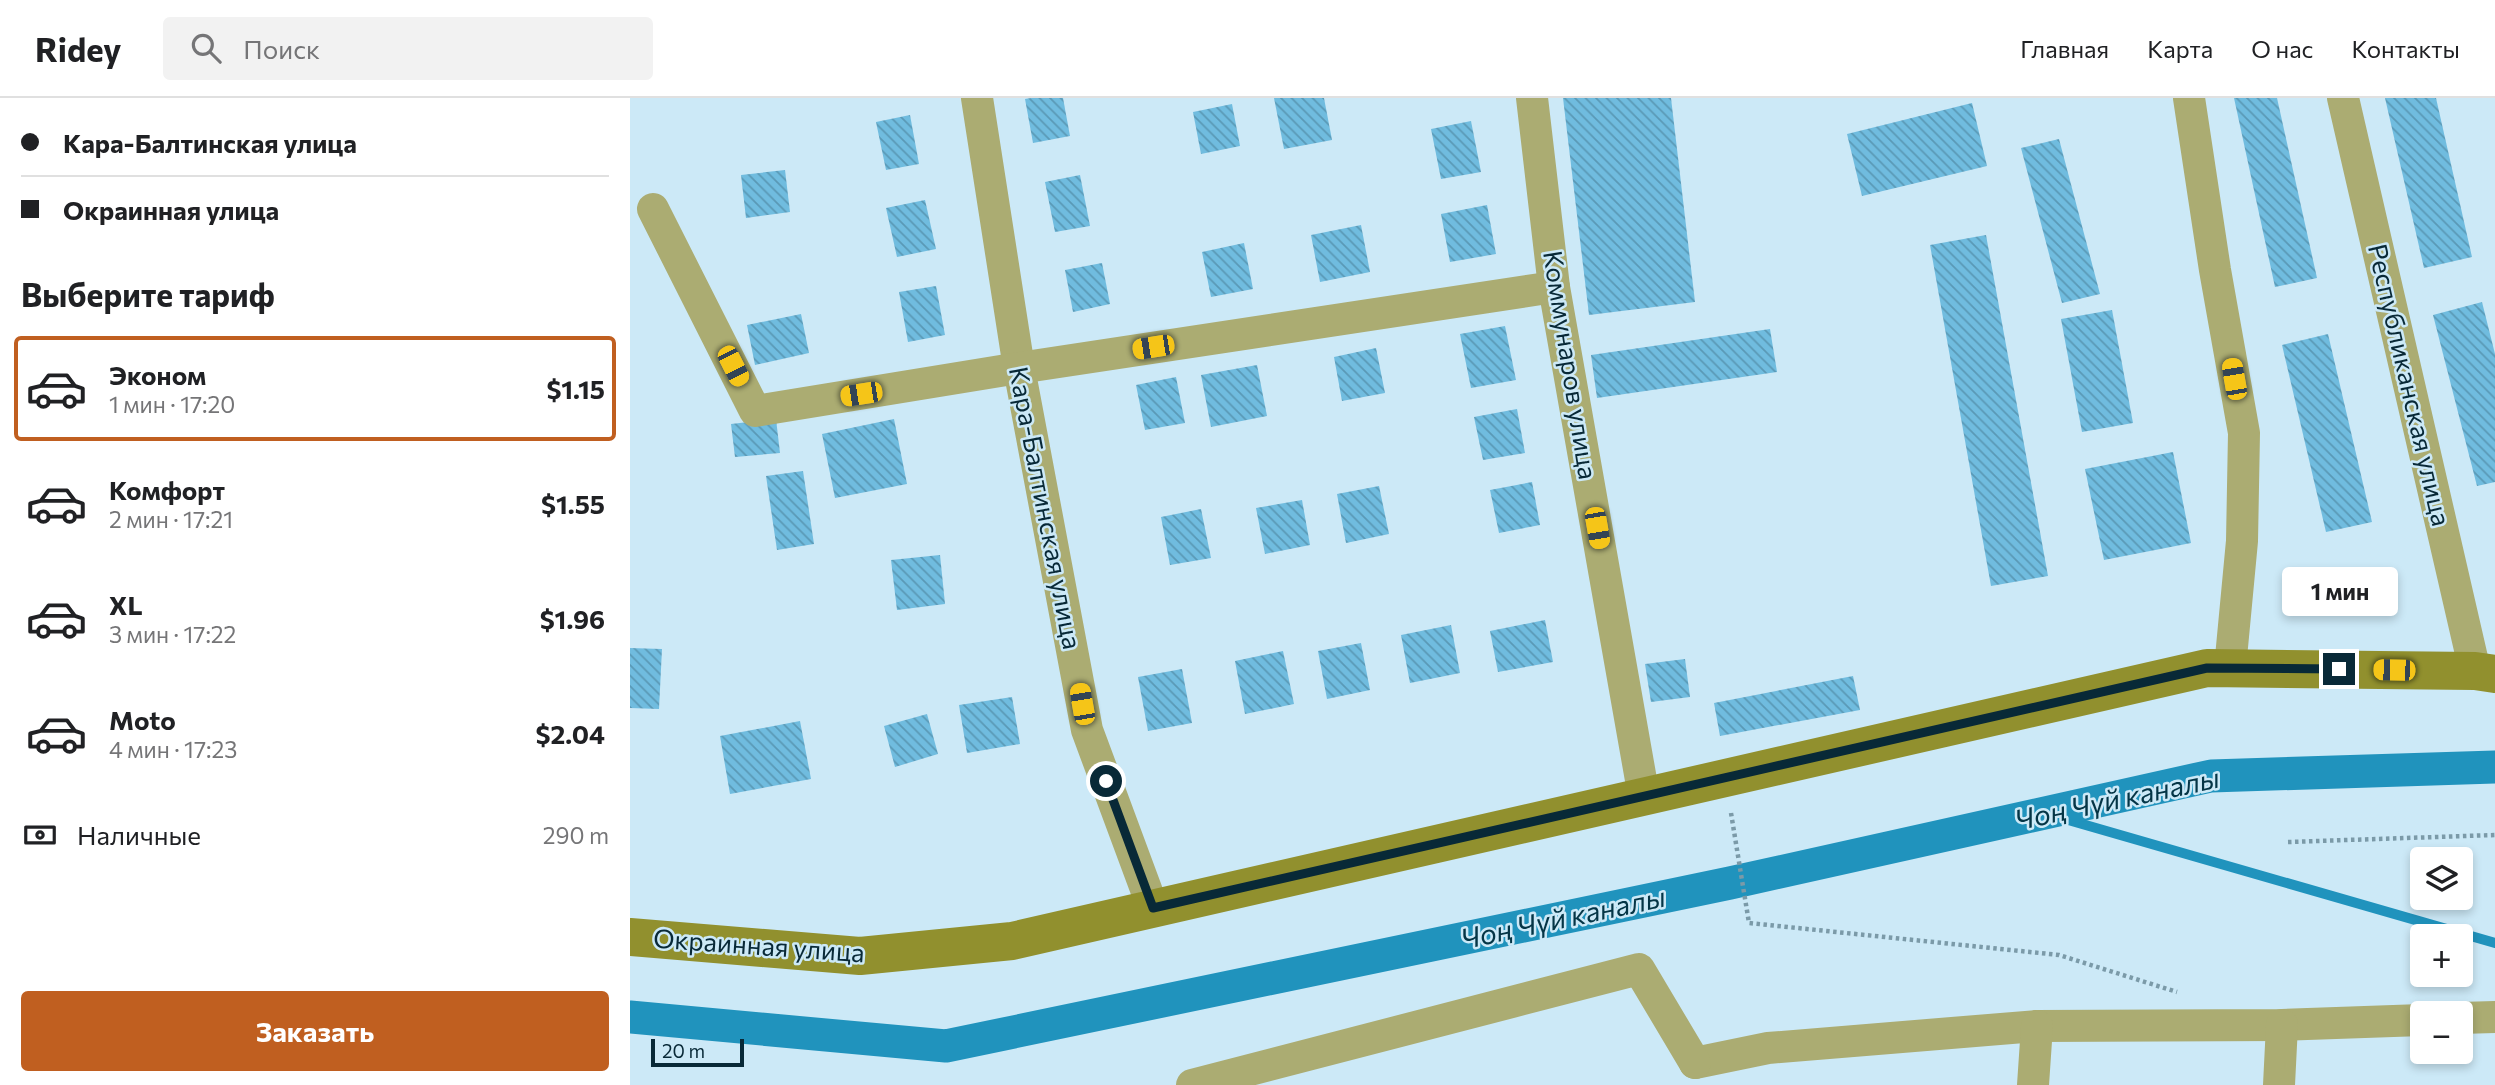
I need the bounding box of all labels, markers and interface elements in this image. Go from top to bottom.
search box [163,17,653,80]
text: Ridey [35,28,121,69]
icon: search [187,29,225,67]
text: Поиск [243,33,320,64]
text: Главная [2020,34,2109,63]
text: Карта [2147,34,2213,63]
text: О нас [2251,34,2313,63]
text: Контакты [2351,34,2460,63]
text: Кара-Балтинская улица [63,127,357,158]
text: Окраинная улица [63,194,279,225]
street label: Республиканская улица [2363,241,2458,529]
street label: Коммунаров улица [1538,248,1605,481]
text: Выберите тариф [21,274,275,314]
car [1131,333,1176,361]
car [715,343,752,389]
car [2221,356,2248,402]
icon: car [25,357,88,420]
text: Эконом [109,359,206,390]
street label: Кара-Балтинская улица [1004,364,1089,652]
text: $1.15 [546,373,605,404]
car [839,380,884,408]
text: 1 мин · 17:20 [109,390,235,418]
icon: car [25,472,88,535]
text: Комфорт [109,474,225,505]
text: $1.55 [541,488,605,519]
text: 2 мин · 17:21 [109,505,233,533]
car [1584,505,1611,551]
callout: 1 мин [2281,568,2397,616]
text: 1 мин [2311,577,2369,605]
icon: car [25,587,88,650]
text: XL [109,589,143,620]
text: $1.96 [540,603,605,634]
text: 3 мин · 17:22 [109,620,236,648]
route end [2323,653,2355,685]
car [2373,659,2416,681]
car [1069,681,1096,727]
icon: car [25,702,88,765]
text: Moto [109,704,176,735]
text: $2.04 [536,718,605,749]
text: 4 мин · 17:23 [109,735,237,763]
water label: Чоң Чүй каналы [2011,760,2222,836]
route start [1090,765,1122,797]
icon: cash [21,816,59,854]
text: Наличные [77,819,201,850]
text: 290 m [543,821,609,849]
map controls [2410,847,2473,1064]
button: layers [2410,847,2473,910]
water label: Чоң Чүй каналы [1457,879,1668,955]
street label: Окраинная улица [652,922,866,967]
button: + [2410,924,2473,987]
button: Заказать [21,991,609,1071]
button: − [2410,1001,2473,1064]
scale bar [651,1036,744,1068]
text: 20 m [662,1039,705,1062]

